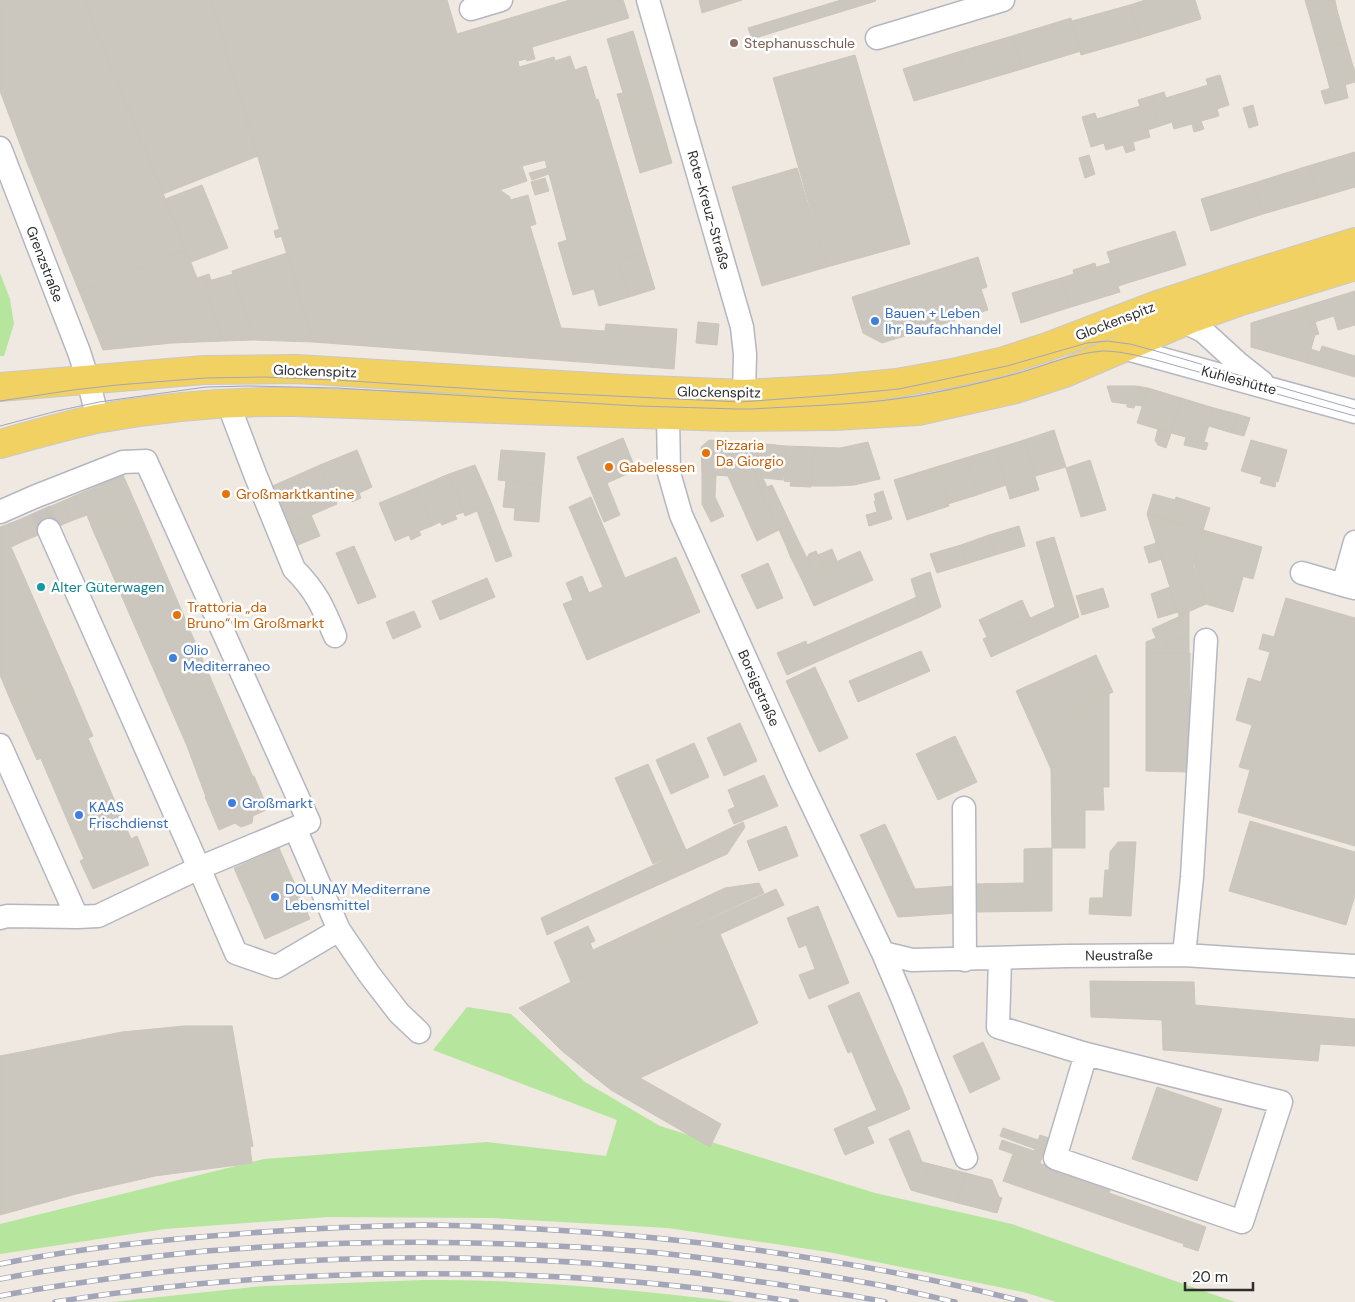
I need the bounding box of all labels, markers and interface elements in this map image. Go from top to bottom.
place label: Stephanusschule [744,34,855,52]
marker: Stephanusschule [728,37,740,49]
street label: Rote-Kreuz-Straße [683,148,735,272]
street label: Grenzstraße [22,223,68,305]
street label: Glockenspitz [1073,298,1157,344]
place label: Bauen + Leben Ihr Baufachhandel [885,304,1001,338]
marker: Bauen + Leben Ihr Baufachhandel [869,315,881,327]
street label: Glockenspitz [273,361,357,381]
street label: Kuhleshütte [1200,361,1279,399]
street label: Glockenspitz [677,382,761,402]
place label: Pizzaria Da Giorgio [716,436,784,470]
marker: Pizzaria Da Giorgio [700,447,712,459]
place label: Gabelessen [619,458,695,476]
marker: Gabelessen [603,461,615,473]
place label: Großmarktkantine [236,485,354,503]
marker: Großmarktkantine [220,488,232,500]
place label: Alter Güterwagen [51,578,164,596]
marker: Alter Güterwagen [35,581,47,593]
place label: Trattoria „da Bruno“ Im Großmarkt [187,598,324,632]
marker: Trattoria „da Bruno“ Im Großmarkt [171,609,183,621]
place label: Olio Mediterraneo [183,641,270,675]
street label: Borsigstraße [734,647,784,729]
marker: Olio Mediterraneo [167,652,179,664]
place label: Großmarkt [242,794,313,812]
marker: Großmarkt [226,797,238,809]
place label: KAAS Frischdienst [89,798,168,832]
marker: KAAS Frischdienst [73,809,85,821]
place label: DOLUNAY Mediterrane Lebensmittel [285,880,431,914]
marker: DOLUNAY Mediterrane Lebensmittel [269,891,281,903]
street label: Neustraße [1085,945,1153,965]
scale bar [1185,1260,1252,1292]
text: 20 m [1192,1267,1228,1287]

